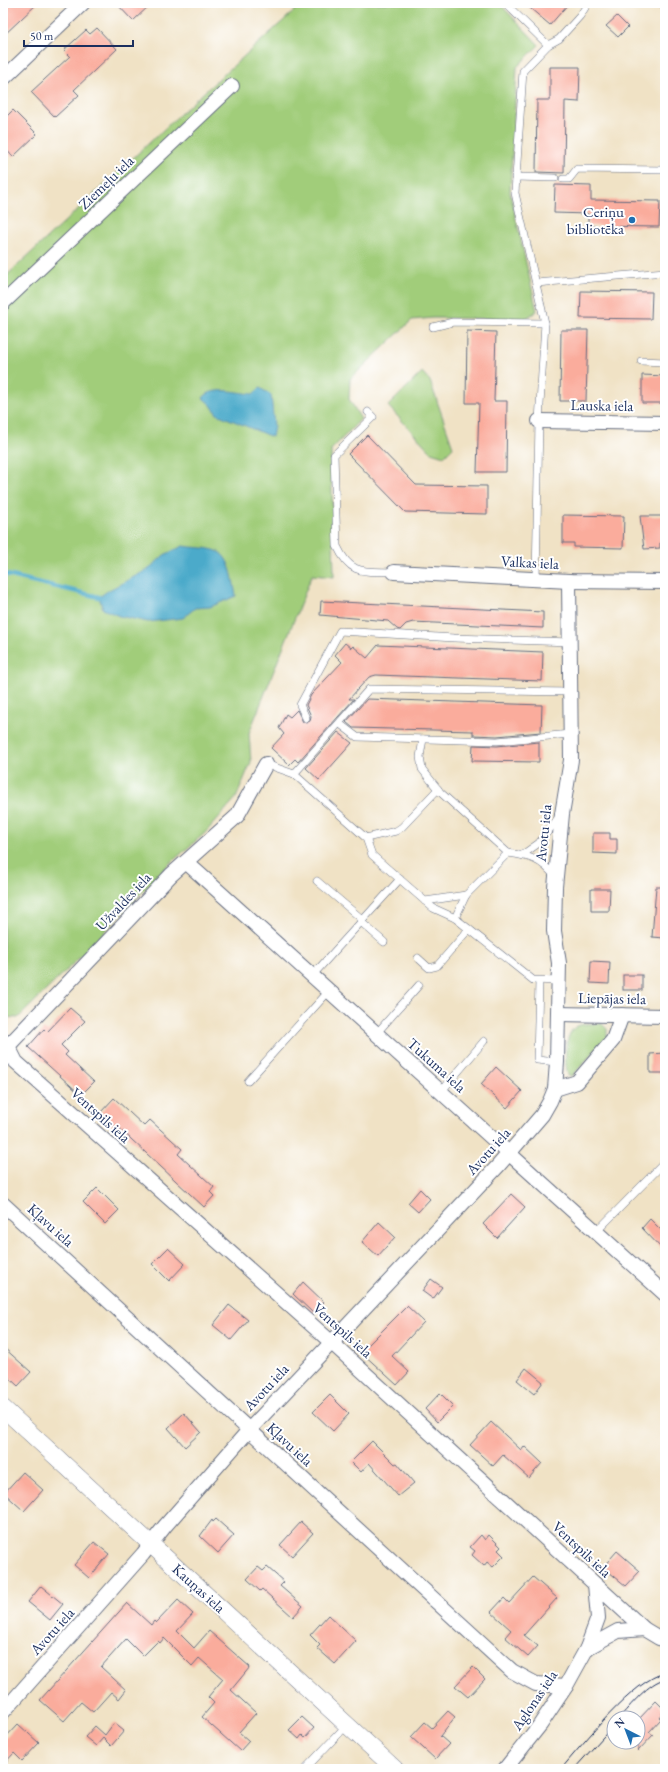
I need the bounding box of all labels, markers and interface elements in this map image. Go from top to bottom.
scale bar [24,22,133,48]
text: 50 m [30,28,54,44]
street label: Ziemeļu iela [74,151,138,213]
place label: Ceriņu bibliotēka [567,202,624,238]
marker: Ceriņu bibliotēka [627,215,637,225]
street label: Lauska iela [571,395,633,415]
street label: Valkas iela [500,551,560,573]
street label: Avotu iela [530,803,555,864]
street label: Užvaldes iela [91,868,155,934]
street label: Liepājas iela [578,988,646,1008]
street label: Tukuma iela [404,1034,470,1096]
street label: Ventspils iela [67,1083,135,1147]
street label: Avotu iela [461,1123,514,1180]
street label: Kļavu iela [24,1199,78,1251]
street label: Ventspils iela [309,1298,377,1362]
street label: Avotu iela [239,1359,293,1415]
street label: Kļavu iela [263,1418,317,1470]
street label: Ventspils iela [548,1517,616,1581]
street label: Kauņas iela [169,1559,230,1617]
street label: Avotu iela [25,1603,78,1660]
street label: Aglonas iela [506,1666,561,1735]
north arrow [606,1710,646,1750]
text: N [611,1714,627,1731]

